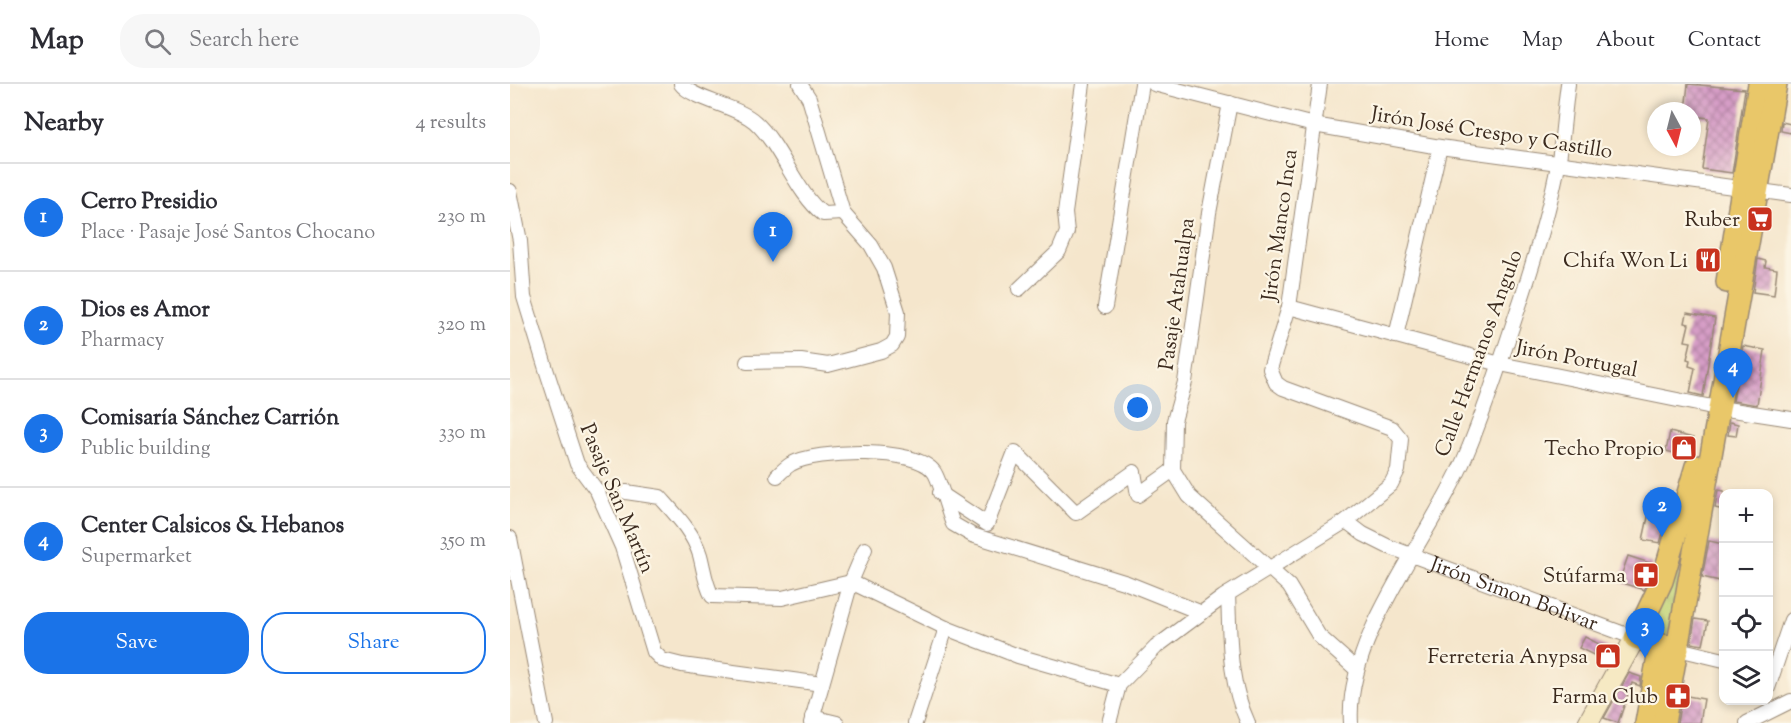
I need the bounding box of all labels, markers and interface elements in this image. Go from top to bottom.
search box [120,14,540,68]
text: Map [30,21,84,61]
icon: search [141,25,174,58]
text: Search here [189,25,299,57]
text: Home [1434,26,1489,56]
text: Map [1522,26,1563,56]
text: About [1596,26,1655,56]
text: Contact [1688,26,1761,56]
street label: Jirón José Crespo y Castillo [1368,100,1615,168]
north arrow [1647,102,1701,156]
text: Nearby [24,105,104,142]
text: 4 results [415,109,486,138]
street label: Jirón Manco Inca [1255,147,1307,304]
text: Cerro Presidio [81,187,218,219]
text: 1 [40,203,47,232]
text: 230 m [437,203,486,232]
supermarket icon: Ruber [1745,204,1775,234]
place label: Ruber [1684,206,1740,236]
pin: 1 [754,212,792,262]
street label: Pasaje Atahualpa [1152,216,1204,372]
text: Place · Pasaje José Santos Chocano [81,219,375,248]
restaurant icon: Chifa Won Li [1693,245,1723,275]
street label: Calle Hermanos Angulo [1428,246,1531,461]
place label: Chifa Won Li [1563,247,1688,277]
text: Dios es Amor [81,295,210,327]
text: 2 [39,311,48,340]
text: 320 m [437,311,486,340]
text: Pharmacy [81,327,164,356]
street label: Jirón Portugal [1512,333,1640,387]
pin: 4 [1714,348,1752,398]
your location [1123,393,1152,422]
text: Comisaría Sánchez Carrión [81,403,339,435]
text: 3 [39,419,48,448]
text: 330 m [439,419,486,448]
street label: Pasaje San Martín [571,419,661,578]
shop icon: Techo Propio [1669,433,1699,463]
text: Public building [81,435,211,464]
place label: Techo Propio [1544,435,1664,465]
pin: 2 [1642,488,1682,537]
map controls [1719,489,1773,705]
button: + [1719,489,1773,543]
text: Center Calsicos & Hebanos [81,511,344,543]
text: 4 [38,527,49,556]
text: 350 m [440,527,486,556]
text: Supermarket [81,543,192,572]
button: − [1719,543,1773,597]
street label: Jirón Simon Bolivar [1425,550,1602,640]
pharmacy icon: Stúfarma [1631,560,1661,590]
place label: Stúfarma [1543,562,1626,592]
button: locate [1719,597,1773,651]
pin: 3 [1626,608,1664,658]
button: Save [24,612,249,674]
button: Share [261,612,486,674]
shop icon: Ferreteria Anypsa [1593,641,1623,671]
place label: Ferreteria Anypsa [1428,643,1588,673]
button: layers [1719,651,1773,705]
pharmacy icon: Farma Club [1663,681,1693,711]
place label: Farma Club [1552,683,1658,713]

